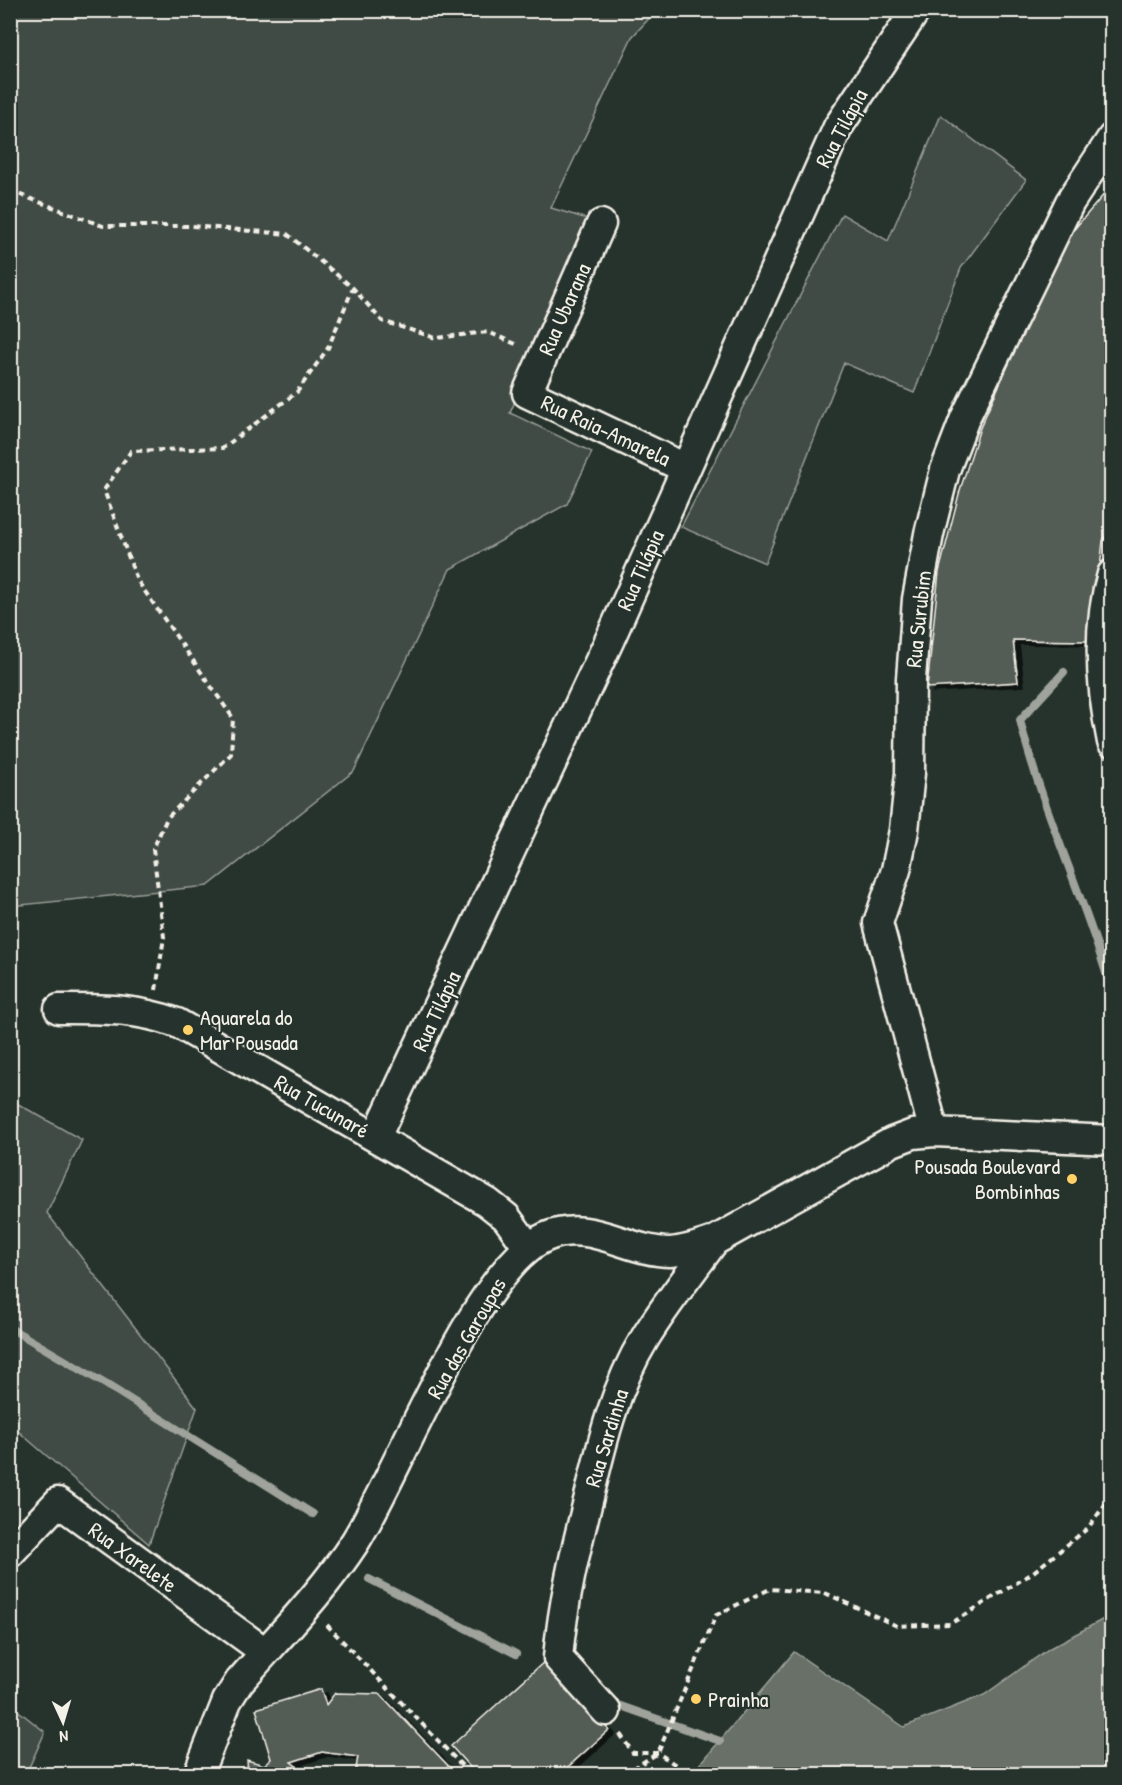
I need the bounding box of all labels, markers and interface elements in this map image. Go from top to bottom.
street label: Rua Tilápia [808,83,874,173]
street label: Rua Ubarana [530,258,598,360]
street label: Rua Raia-Amarela [536,387,676,473]
street label: Rua Tilápia [609,525,671,615]
street label: Rua Surubim [898,569,938,669]
street label: Rua Tilápia [404,966,468,1056]
place label: Aquarela do Mar Pousada [200,1002,298,1057]
marker: Aquarela do Mar Pousada [181,1023,195,1037]
street label: Rua Tucunaré [269,1067,375,1145]
place label: Pousada Boulevard Bombinhas [914,1151,1060,1206]
marker: Pousada Boulevard Bombinhas [1065,1172,1079,1186]
street label: Rua das Garoupas [419,1272,513,1404]
street label: Rua Sardinha [577,1385,635,1491]
street label: Rua Xarelete [83,1515,183,1599]
place label: Prainha [708,1684,769,1714]
north arrow [33,1692,93,1752]
marker: Prainha [689,1692,703,1706]
text: N [59,1726,69,1748]

